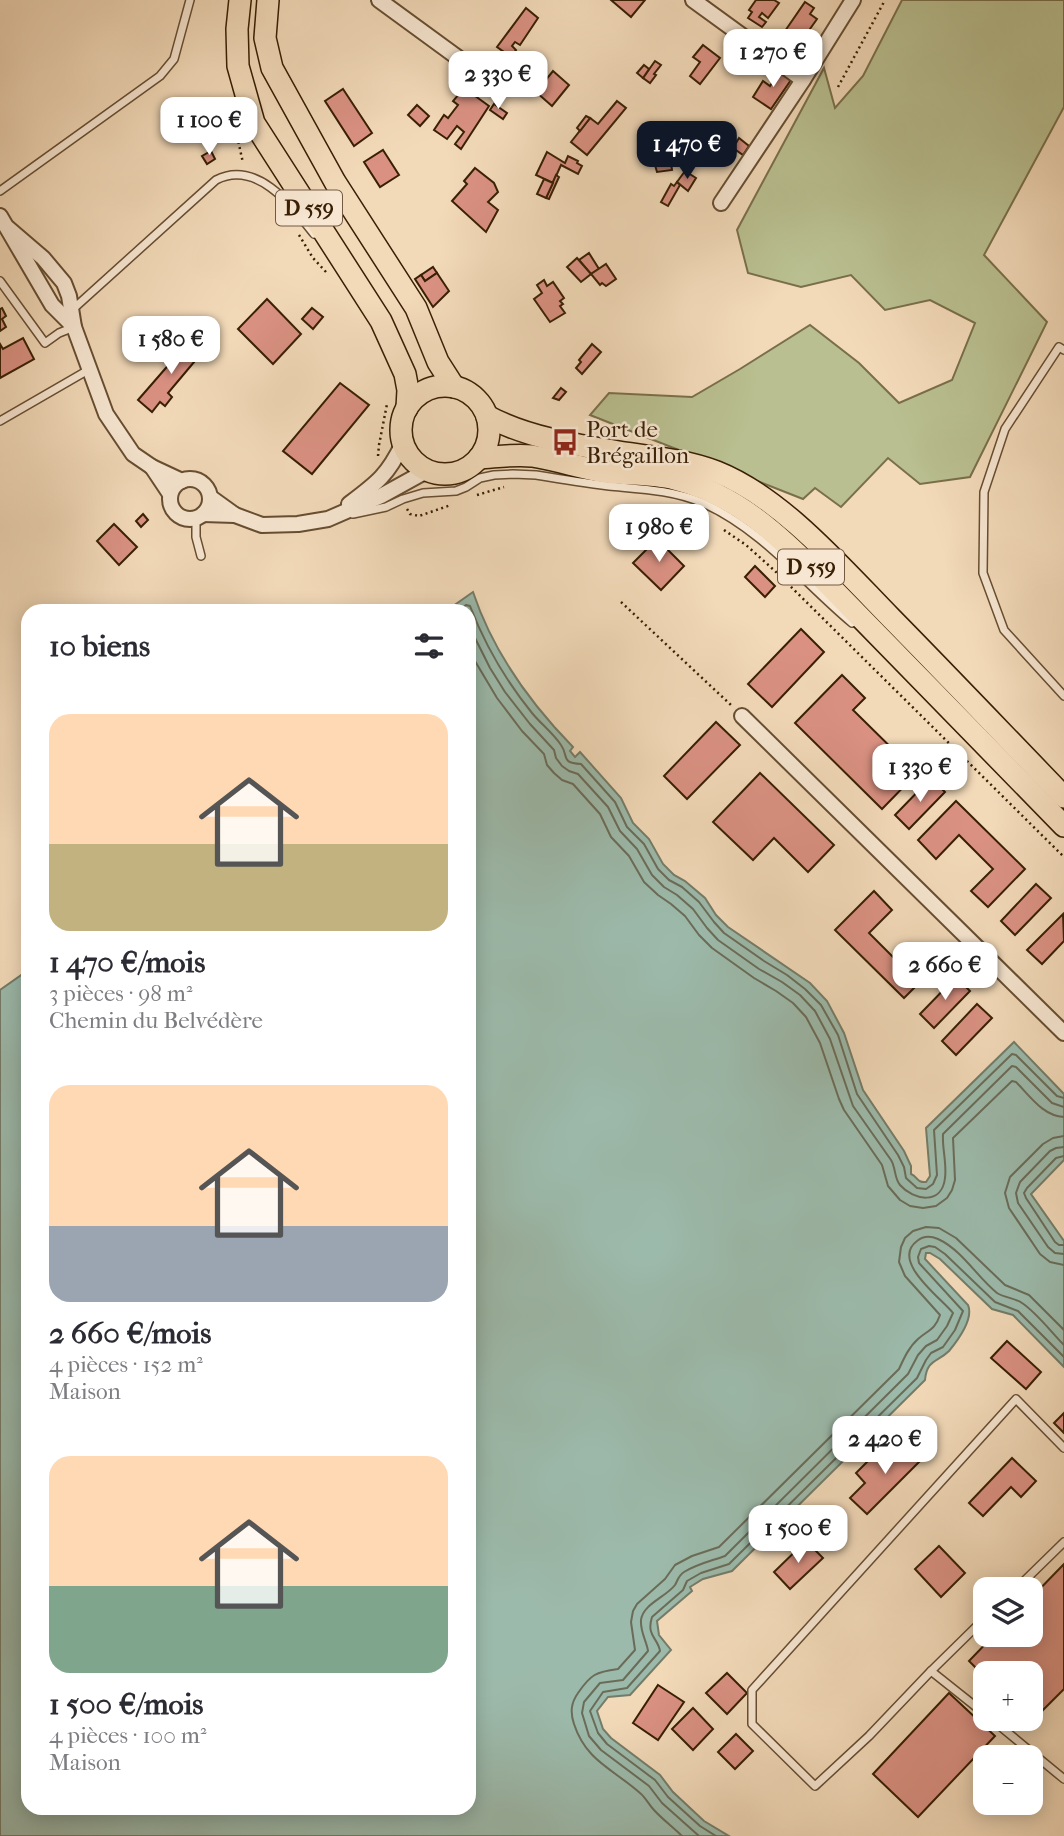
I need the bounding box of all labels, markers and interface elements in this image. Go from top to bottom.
pin: 1 270 € [708,29,838,89]
text: 1 270 € [739,38,807,65]
pin: 2 330 € [433,52,563,111]
text: 2 330 € [465,60,531,87]
pin: 1 100 € [144,97,274,157]
text: 1 100 € [176,106,242,133]
pin: 1 470 € [622,122,752,181]
text: 1 470 € [653,130,721,157]
road number: D 559 [276,190,342,226]
pin: 1 580 € [106,316,236,376]
text: 1 580 € [138,325,204,352]
place label: Port de Brégaillon [586,416,690,469]
bus stop icon: Port de Brégaillon [550,427,580,457]
pin: 1 980 € [594,504,724,564]
text: 1 980 € [625,513,693,540]
road number: D 559 [778,550,844,584]
icon: filters [410,627,448,665]
text: 10 biens [49,629,150,664]
pin: 1 330 € [855,744,985,804]
text: 1 330 € [888,753,952,780]
icon: home [186,759,312,885]
pin: 2 660 € [880,942,1010,1002]
text: 1 470 €/mois [49,945,205,980]
text: 2 660 € [909,951,981,978]
text: 3 pièces · 98 m² [49,980,192,1007]
text: Chemin du Belvédère [49,1007,263,1034]
icon: home [186,1130,312,1256]
text: 2 660 €/mois [49,1316,211,1351]
text: 4 pièces · 152 m² [49,1351,203,1378]
text: Maison [49,1378,121,1405]
pin: 2 420 € [820,1416,950,1476]
text: 2 420 € [848,1425,922,1452]
icon: home [186,1501,312,1627]
pin: 1 500 € [733,1506,863,1565]
text: 1 500 € [765,1514,831,1541]
map controls [973,1577,1043,1815]
button: layers [973,1577,1043,1647]
button: + [973,1661,1043,1731]
text: 1 500 €/mois [49,1687,203,1722]
text: 4 pièces · 100 m² [49,1722,206,1749]
button: − [973,1745,1043,1815]
text: Maison [49,1749,121,1776]

